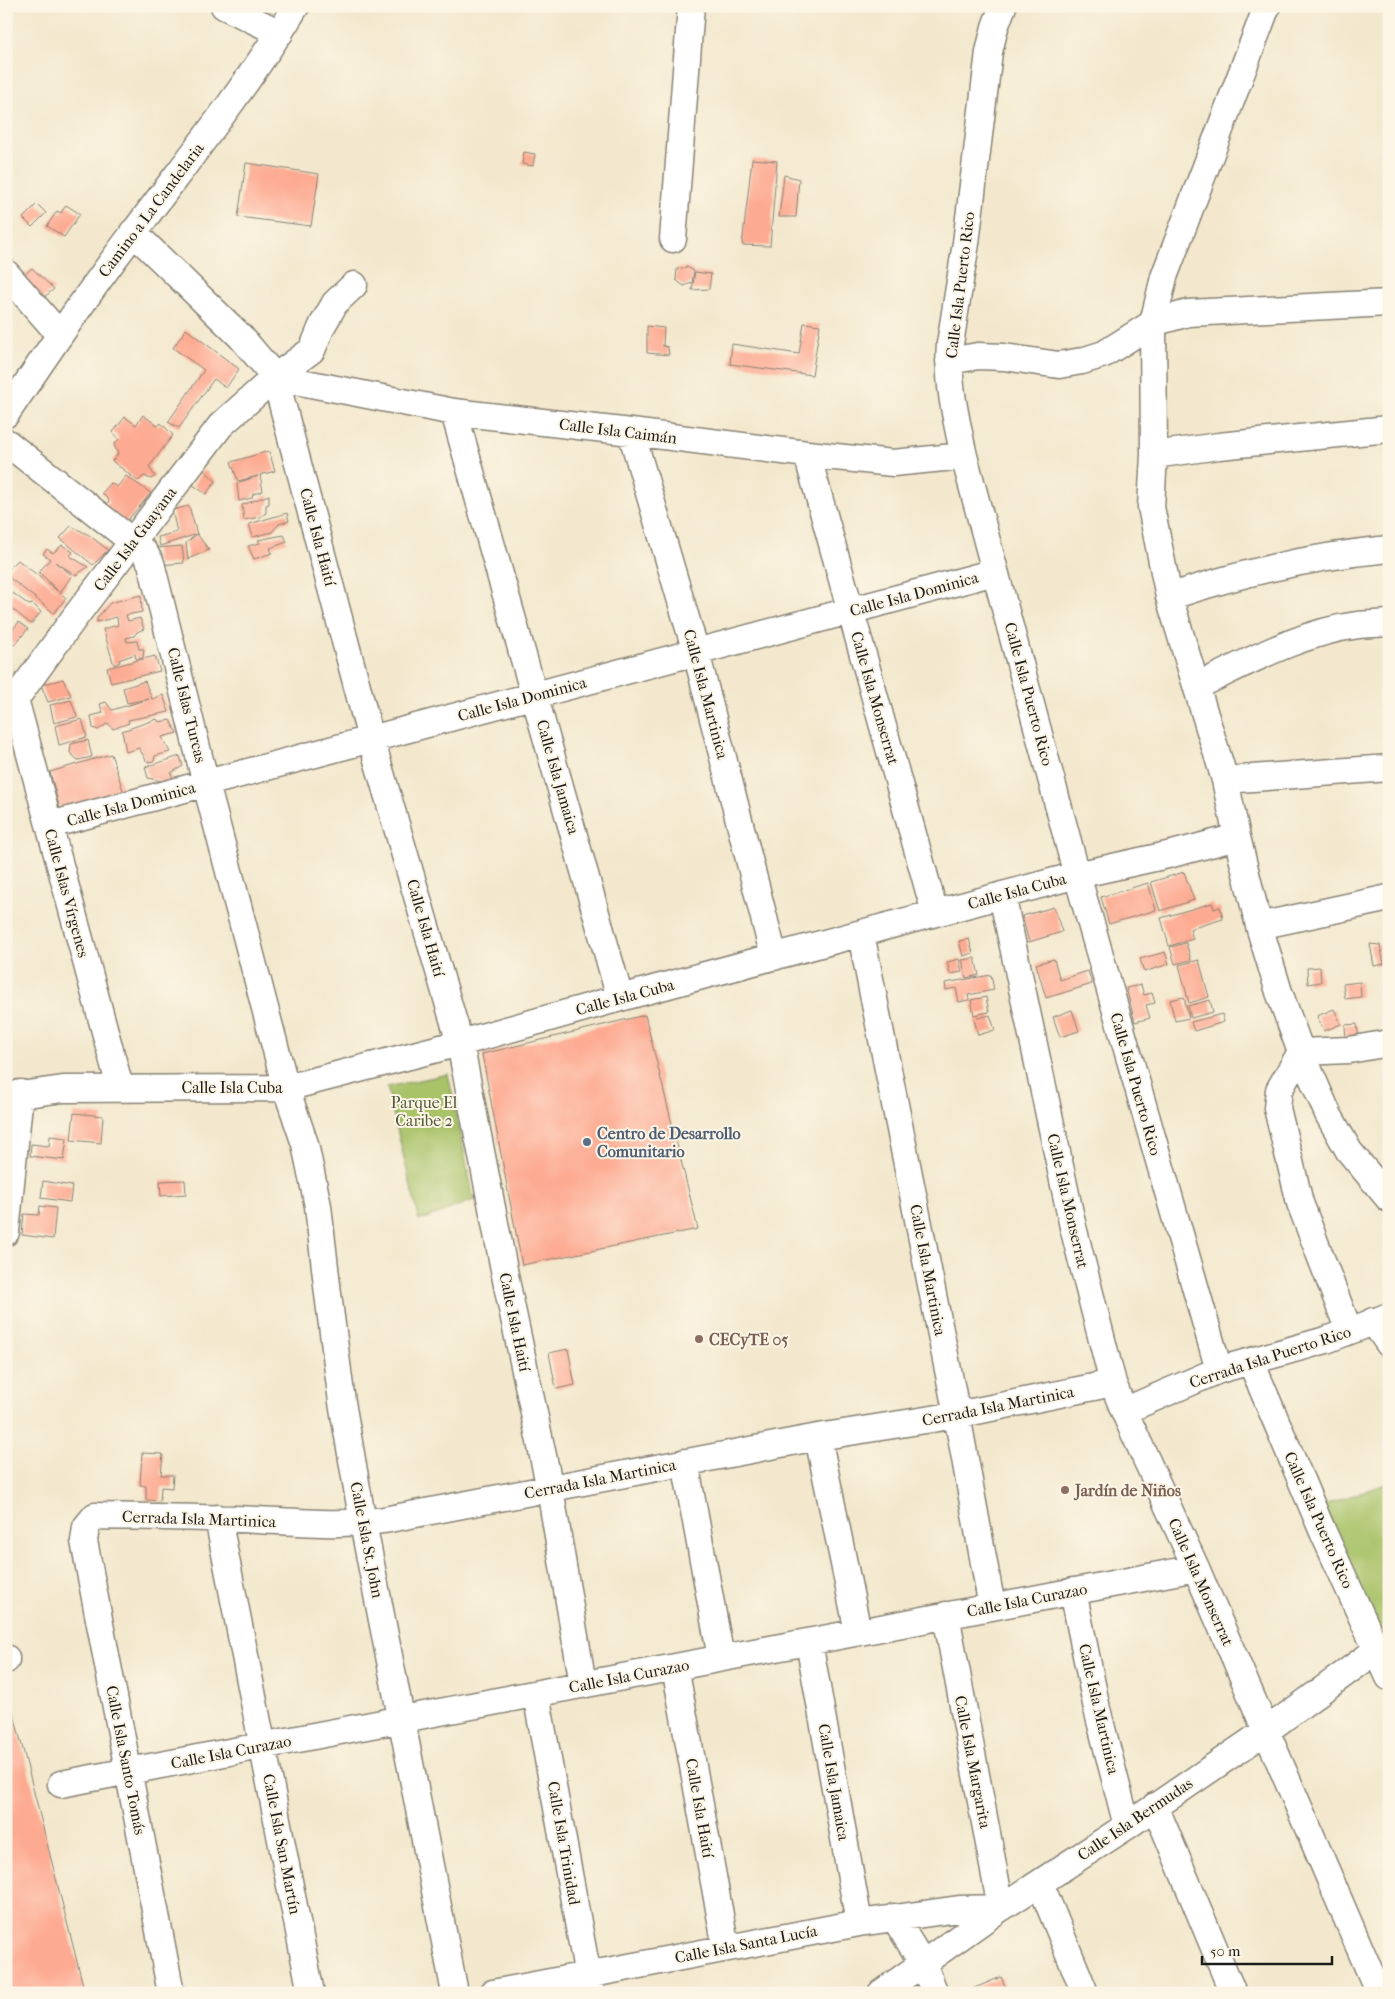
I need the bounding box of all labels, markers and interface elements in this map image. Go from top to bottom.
street label: Camino a La Candelaria [94,139,208,281]
street label: Calle Isla Puerto Rico [942,211,978,359]
street label: Calle Isla Caimán [558,414,679,448]
street label: Calle Isla Guayana [90,483,181,595]
street label: Calle Isla Haití [296,486,340,588]
street label: Calle Isla Dominica [848,568,981,620]
street label: Calle Isla Puerto Rico [1001,620,1057,768]
street label: Calle Isla Martinica [680,627,733,761]
street label: Calle Isla Monserrat [847,629,903,767]
street label: Calle Islas Turcas [163,645,211,765]
street label: Calle Isla Dominica [456,673,589,725]
street label: Calle Isla Jamaica [533,717,584,837]
street label: Calle Isla Dominica [65,778,198,830]
street label: Calle Islas Vírgenes [41,827,93,960]
street label: Calle Isla Cuba [966,869,1069,913]
street label: Calle Isla Haití [403,877,449,979]
street label: Calle Isla Cuba [574,975,677,1019]
street label: Calle Isla Puerto Rico [1107,1010,1165,1158]
street label: Calle Isla Cuba [181,1078,283,1097]
park label: Parque El Caribe 2 [391,1093,458,1130]
place label: Centro de Desarrollo Comunitario [597,1124,741,1161]
street label: Calle Isla Monserrat [1043,1132,1093,1271]
marker: Centro de Desarrollo Comunitario [581,1136,593,1148]
street label: Calle Isla Martinica [906,1203,950,1338]
street label: Calle Isla Haití [495,1271,535,1373]
street label: Cerrada Isla Puerto Rico [1187,1322,1353,1392]
place label: CECyTE 05 [709,1330,788,1350]
marker: CECyTE 05 [693,1333,705,1345]
street label: Cerrada Isla Martinica [920,1382,1076,1430]
street label: Calle Isla Puerto Rico [1280,1449,1358,1591]
street label: Cerrada Isla Martinica [522,1455,678,1503]
street label: Calle Isla St. John [346,1480,388,1600]
place label: Jardín de Niños [1073,1481,1181,1501]
marker: Jardín de Niños [1059,1484,1071,1496]
street label: Cerrada Isla Martinica [122,1507,277,1531]
street label: Calle Isla Monserrat [1164,1515,1238,1649]
street label: Calle Isla Curazao [965,1579,1089,1621]
street label: Calle Isla Martinica [1075,1642,1123,1777]
street label: Calle Isla Curazao [567,1655,691,1697]
street label: Calle Isla Santo Tomás [102,1684,150,1836]
street label: Calle Isla Margarita [951,1694,995,1831]
street label: Calle Isla Jamaica [814,1722,854,1843]
street label: Calle Isla Curazao [169,1731,293,1773]
street label: Calle Isla Haití [682,1757,718,1860]
street label: Calle Isla San Martín [259,1772,305,1917]
street label: Calle Isla Bermudas [1074,1773,1196,1865]
street label: Calle Isla Trinidad [544,1780,584,1907]
street label: Calle Isla Santa Lucía [673,1921,819,1967]
scale bar [1202,1934,1332,1966]
text: 50 m [1210,1942,1241,1960]

